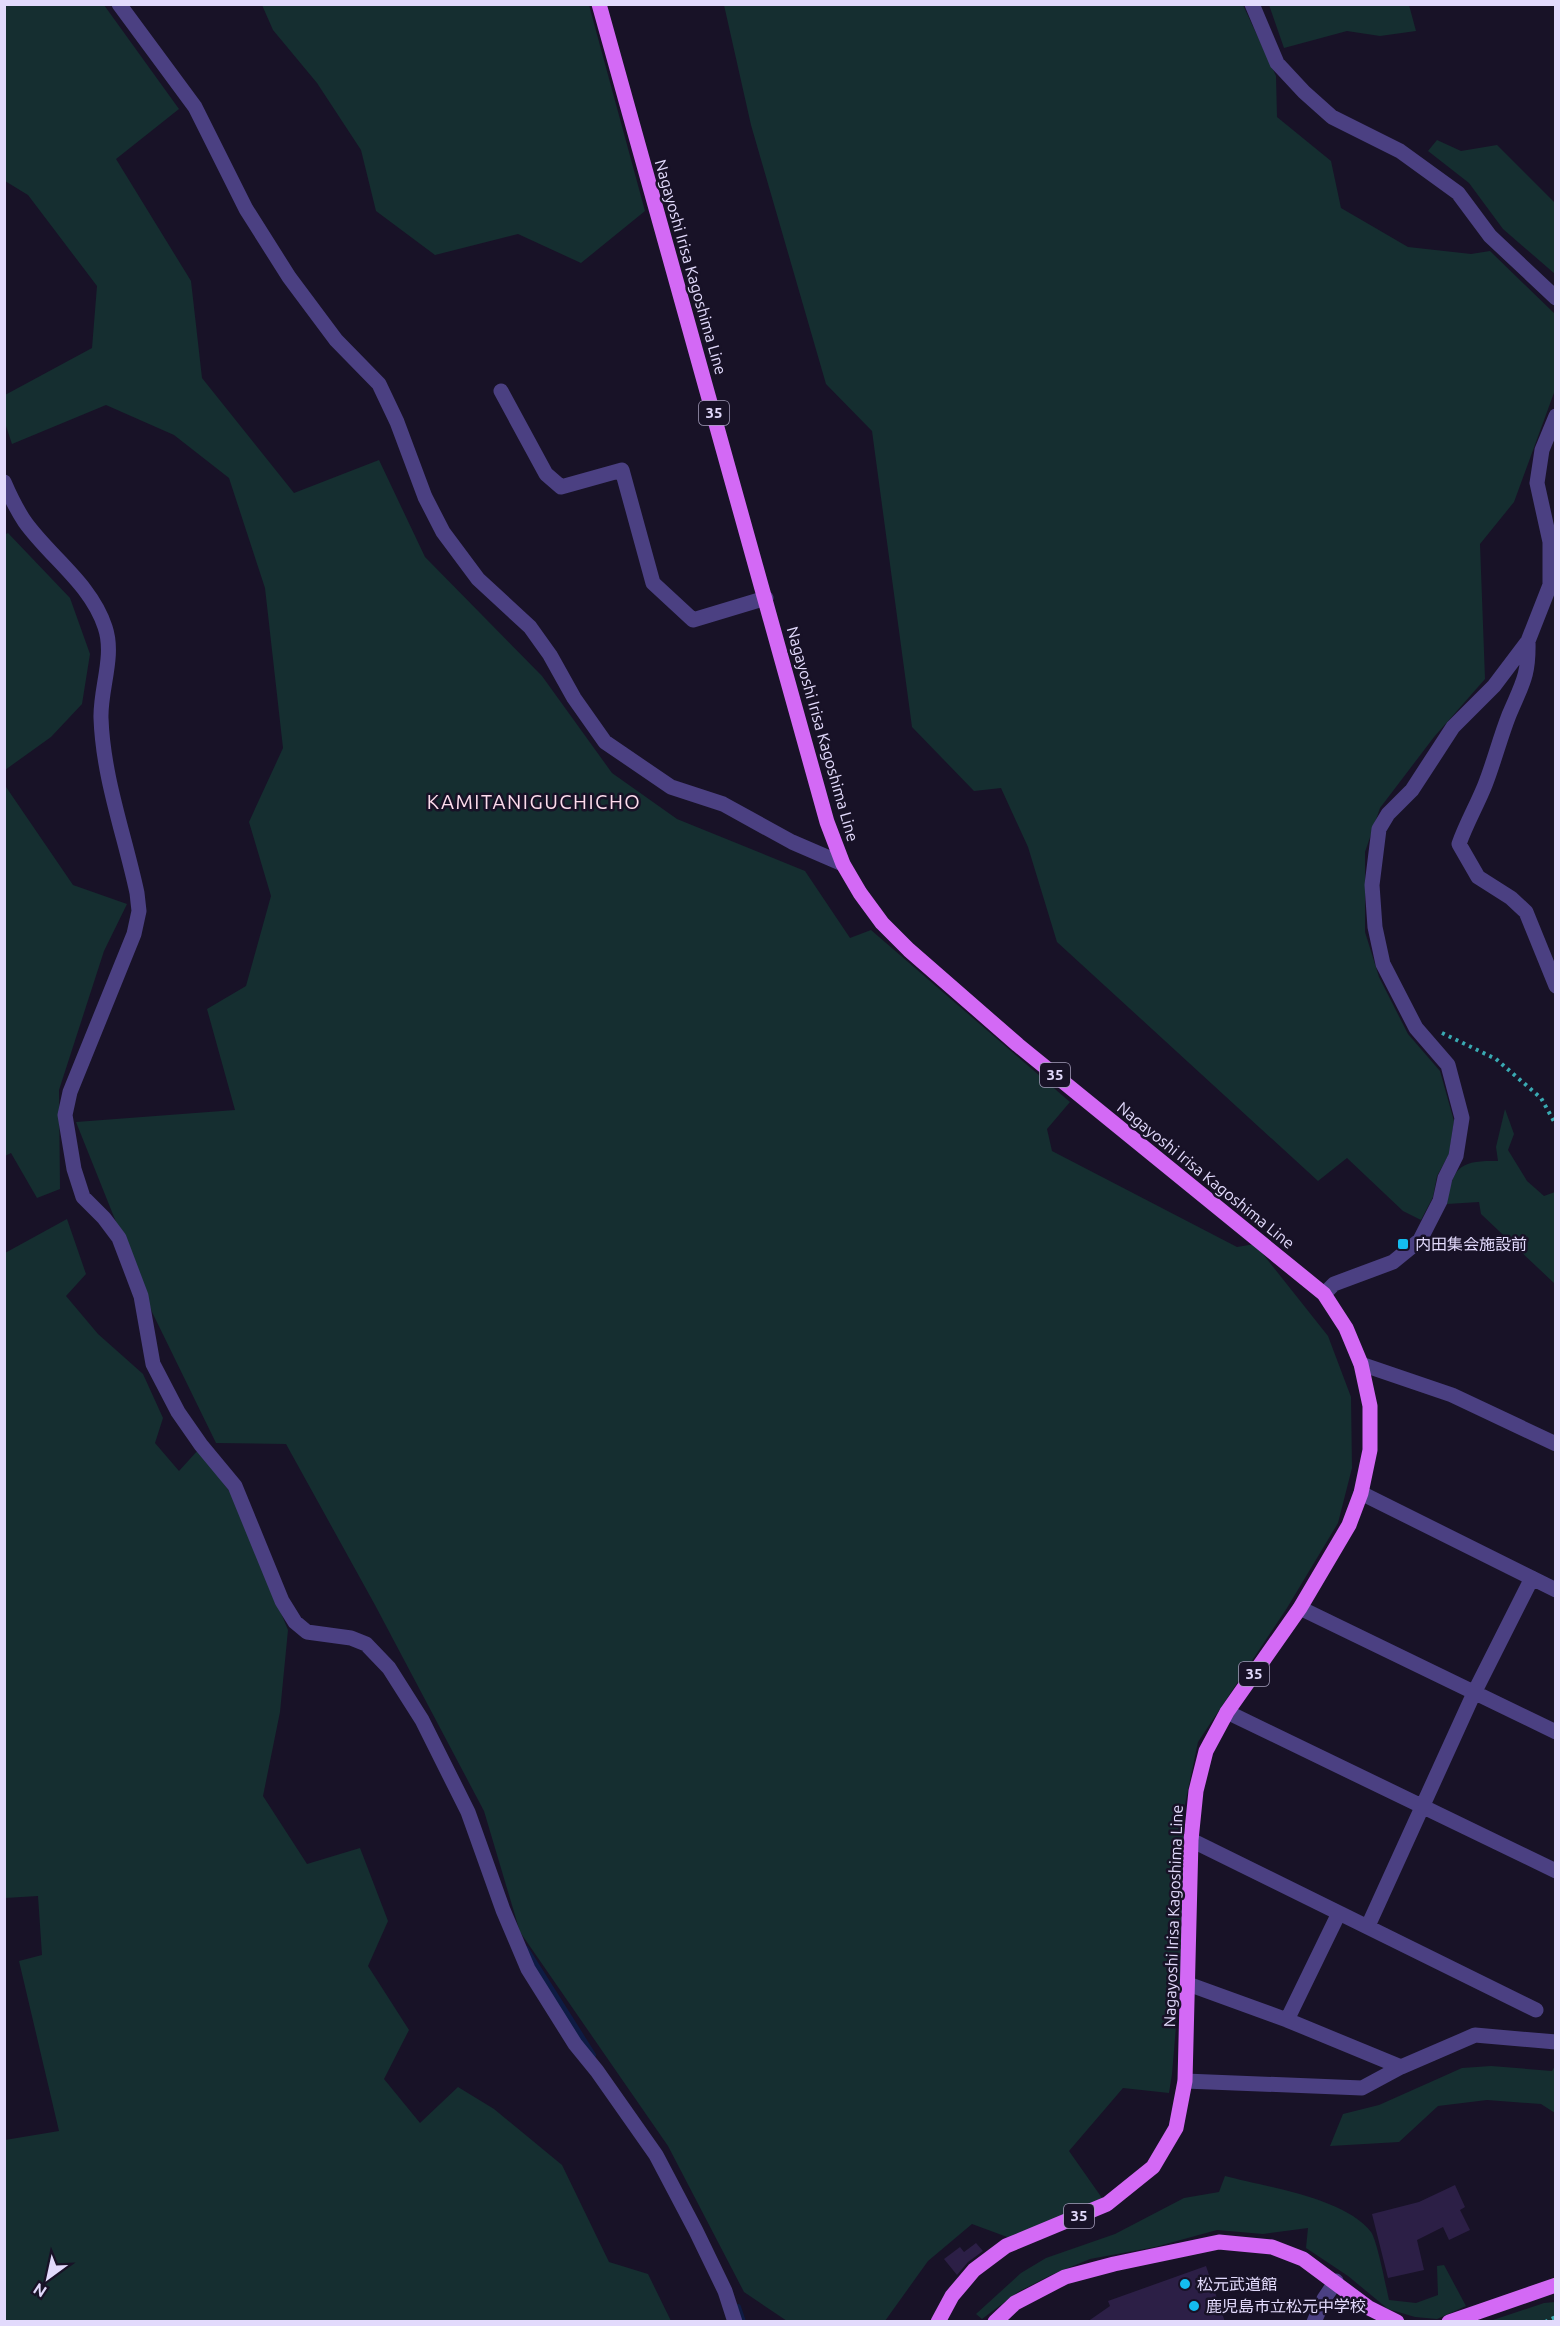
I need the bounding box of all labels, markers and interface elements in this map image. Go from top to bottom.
street label: Nagayoshi Irisa Kagoshima Line [652,157,730,377]
road number: 35 [699,401,729,425]
street label: Nagayoshi Irisa Kagoshima Line [784,624,862,844]
district label: KAMITANIGUCHICHO [427,790,641,813]
road number: 35 [1040,1063,1070,1087]
street label: Nagayoshi Irisa Kagoshima Line [1114,1098,1298,1252]
place label: 内田集会施設前 [1415,1235,1527,1253]
marker: 内田集会施設前 [1396,1237,1410,1251]
road number: 35 [1239,1662,1269,1686]
street label: Nagayoshi Irisa Kagoshima Line [1160,1804,1186,2028]
road number: 35 [1064,2204,1094,2228]
north arrow [18,2248,78,2308]
place label: 松元武道館 [1197,2275,1277,2293]
marker: 松元武道館 [1178,2277,1192,2291]
text: N [30,2280,50,2301]
place label: 鹿児島市立松元中学校 [1206,2297,1366,2315]
marker: 鹿児島市立松元中学校 [1187,2299,1201,2313]

